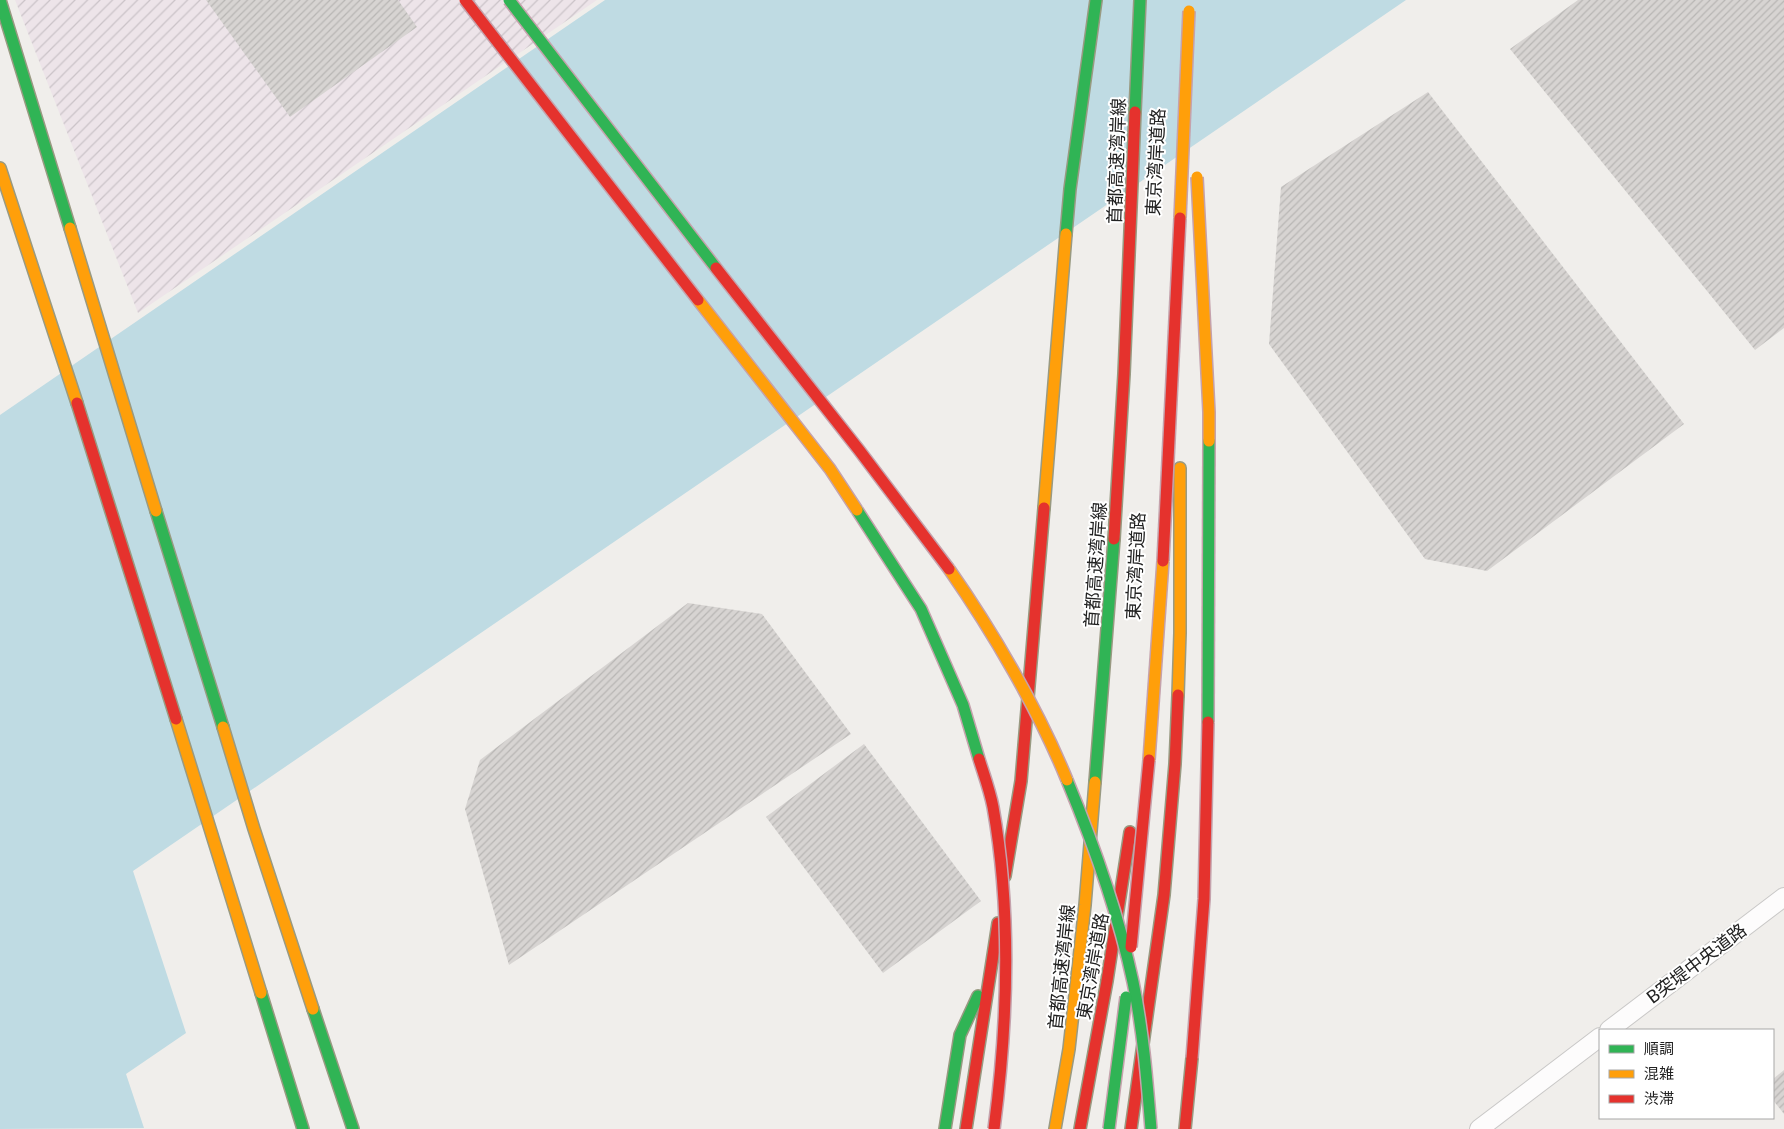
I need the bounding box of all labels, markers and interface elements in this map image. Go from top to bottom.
street label: 首都高速湾岸線 [1103,98,1129,224]
street label: 東京湾岸道路 [1141,107,1169,217]
street label: 首都高速湾岸線 [1080,501,1110,629]
street label: 東京湾岸道路 [1121,511,1149,621]
street label: 首都高速湾岸線 [1043,903,1079,1031]
street label: 東京湾岸道路 [1072,911,1112,1021]
street label: B突堤中央道路 [1642,918,1750,1008]
legend [1599,1029,1774,1119]
text: 順調 [1644,1039,1674,1057]
text: 混雑 [1644,1064,1674,1082]
text: 渋滞 [1644,1089,1674,1107]

